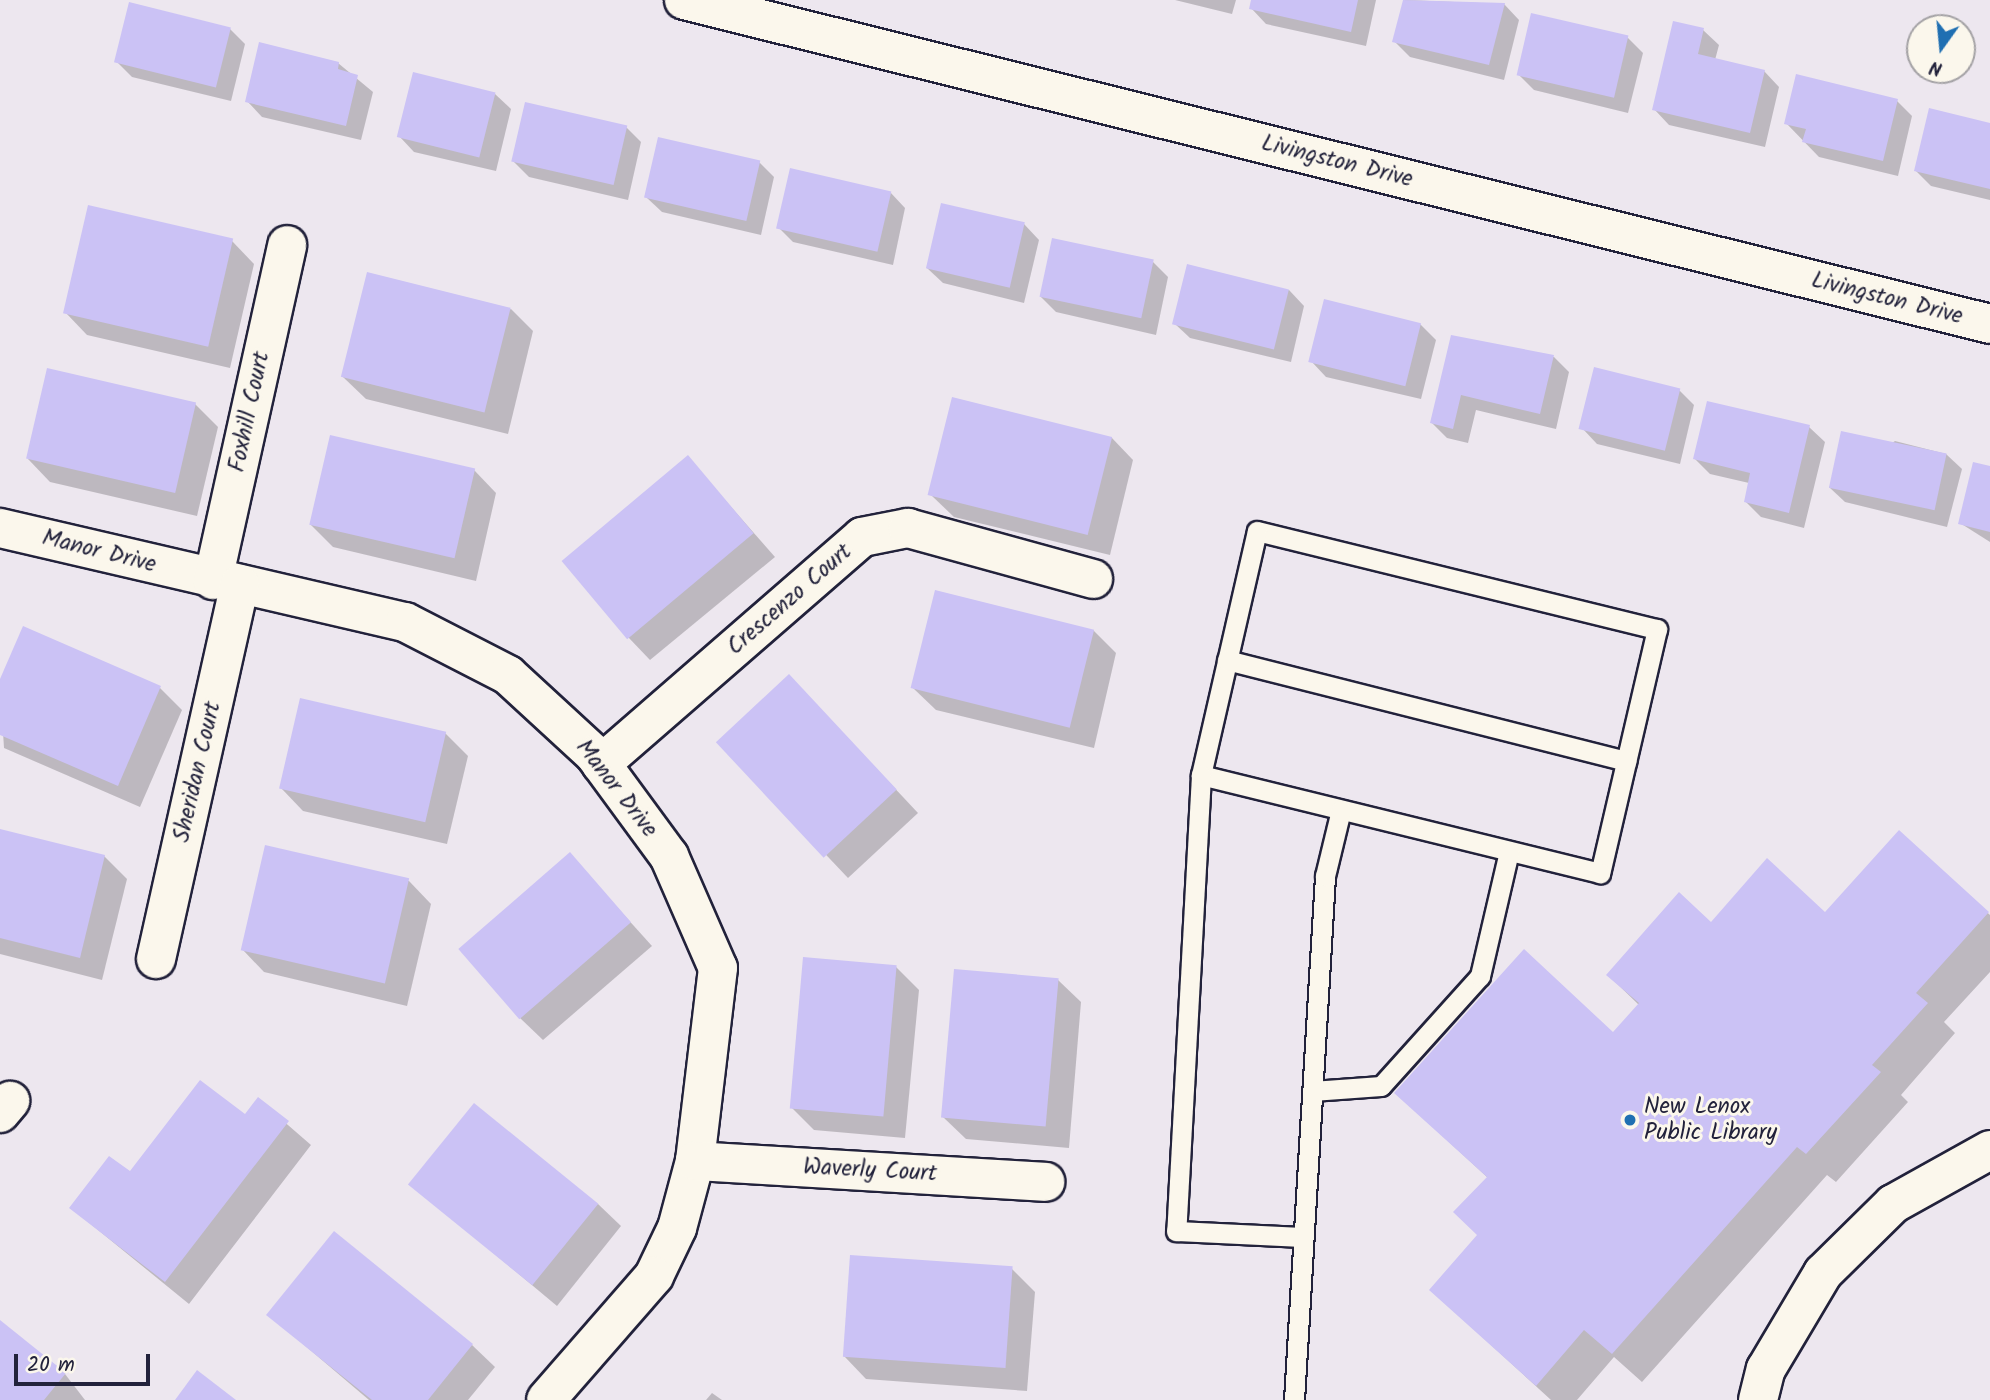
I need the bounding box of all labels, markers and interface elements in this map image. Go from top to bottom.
north arrow [1906,14,1976,84]
text: N [1926,51,1946,83]
street label: Livingston Drive [1258,130,1416,194]
street label: Livingston Drive [1808,267,1966,331]
street label: Foxhill Court [224,349,276,475]
street label: Manor Drive [39,525,159,579]
street label: Crescenzo Court [722,538,858,662]
street label: Sheridan Court [168,699,228,845]
street label: Manor Drive [569,735,663,843]
place label: New Lenox Public Library [1644,1093,1777,1147]
marker: New Lenox Public Library [1622,1112,1638,1128]
street label: Waverly Court [802,1154,938,1188]
scale bar [18,1340,154,1384]
text: 20 m [27,1349,75,1382]

